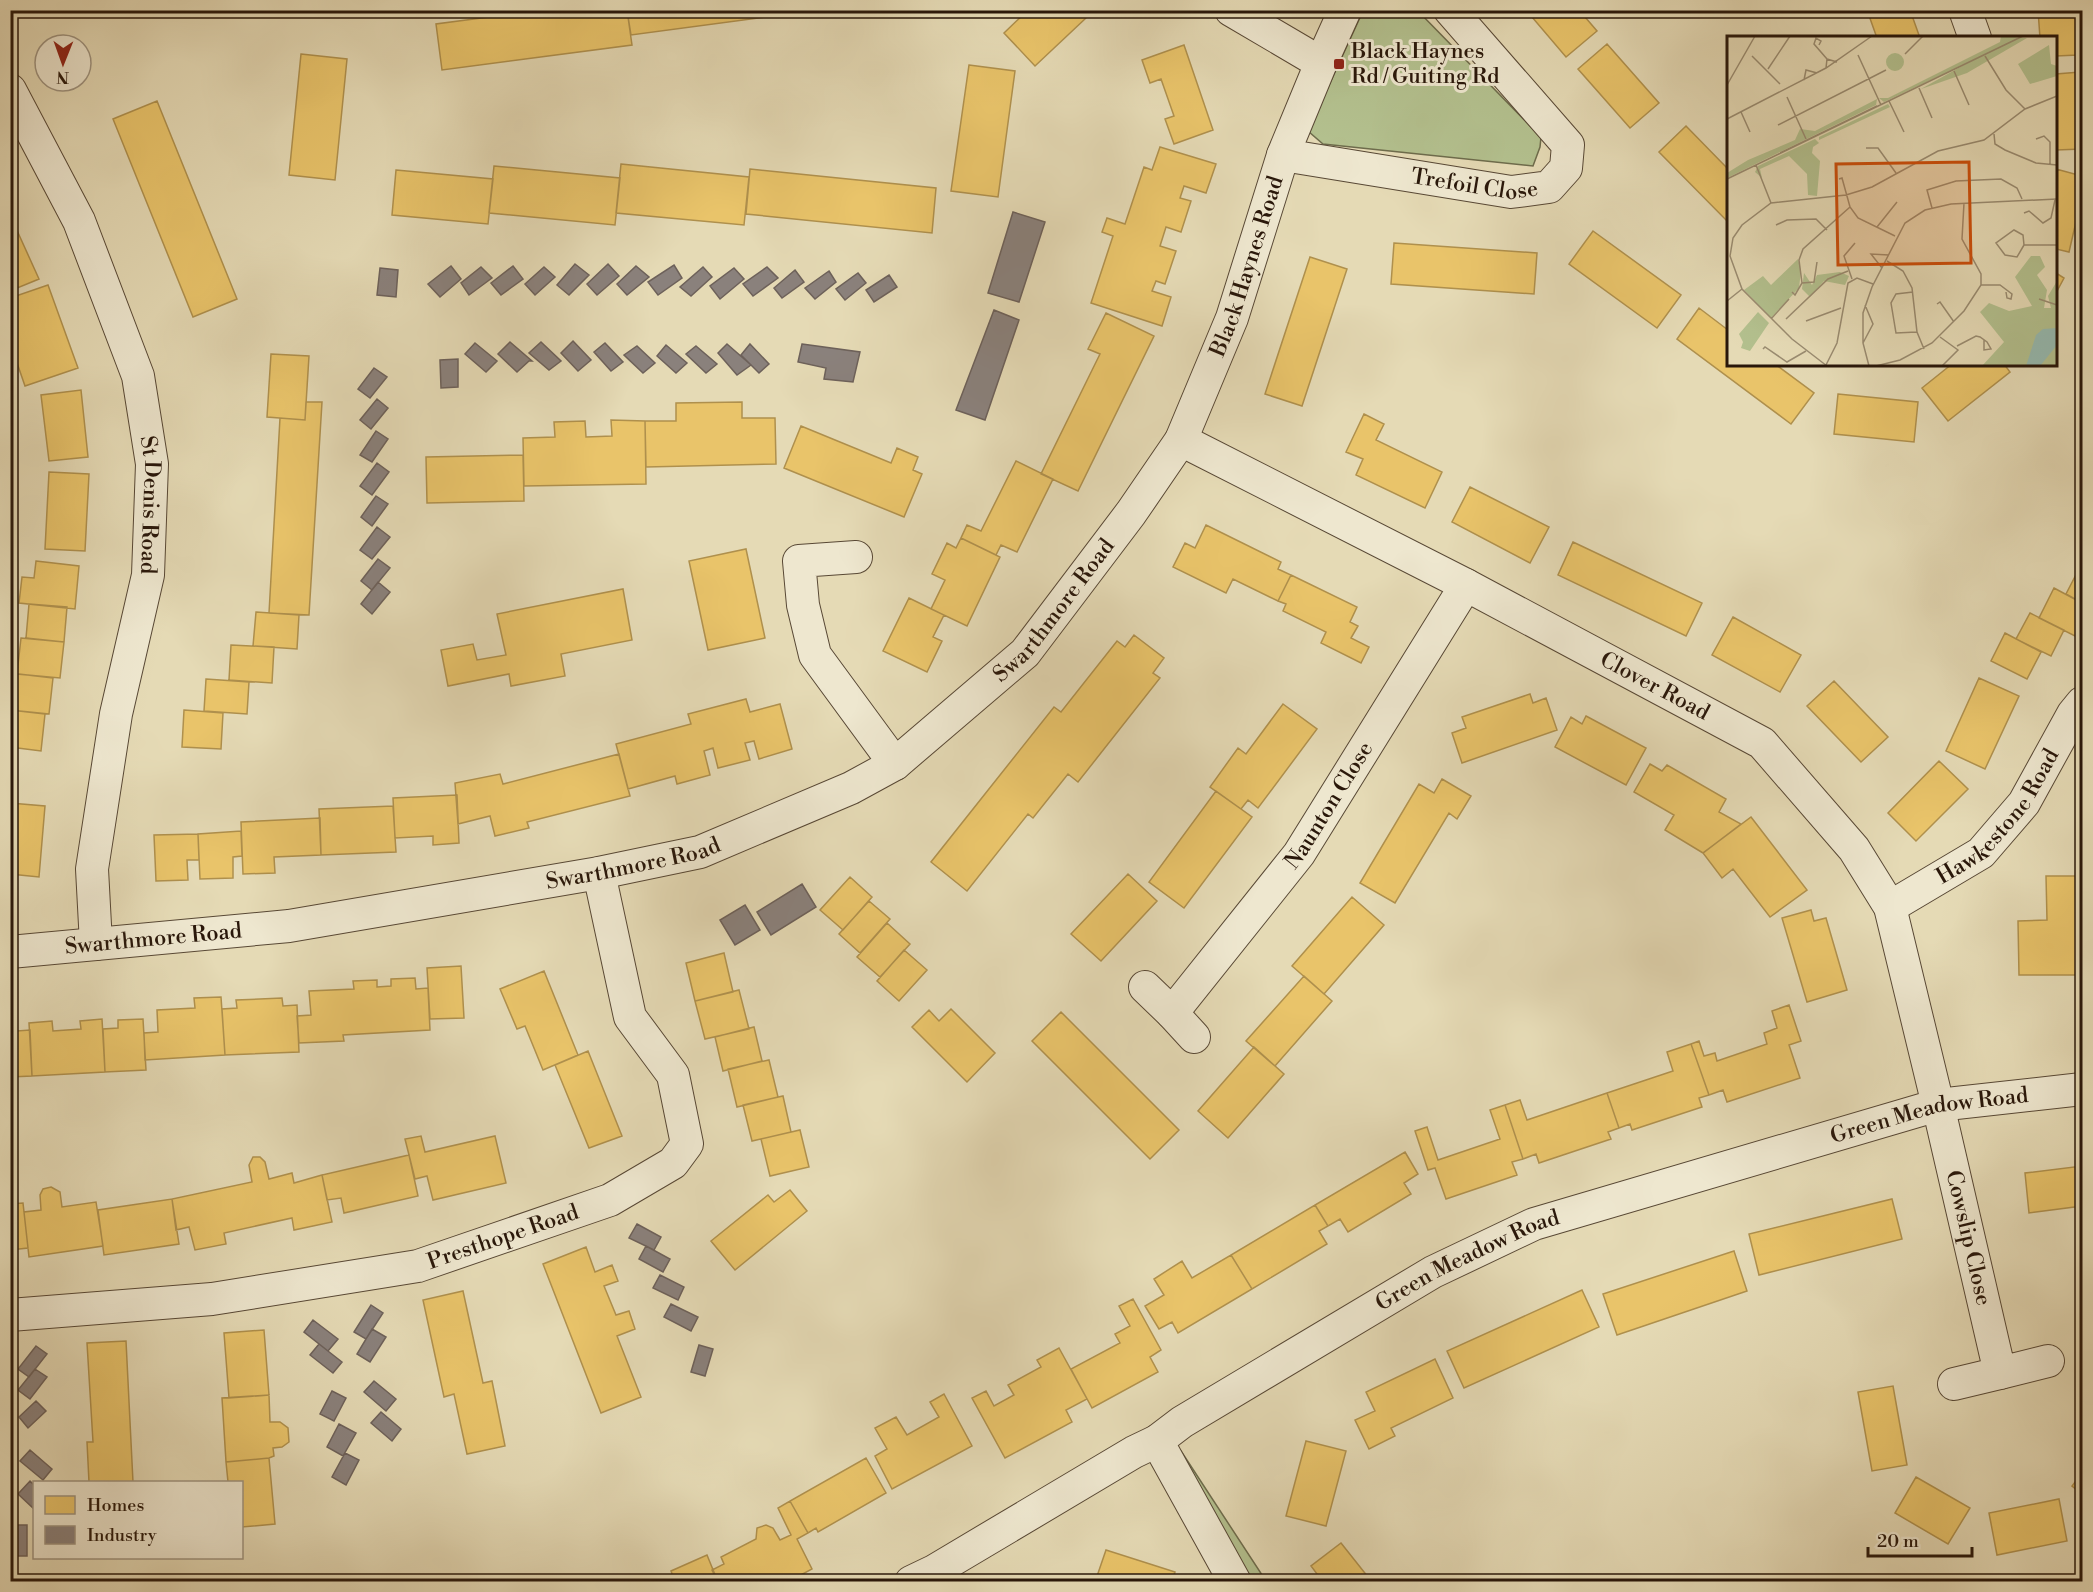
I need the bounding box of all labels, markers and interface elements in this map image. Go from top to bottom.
north arrow [33,33,93,93]
inset map [1727,36,2057,366]
place label: Black Haynes Rd / Guiting Rd [1350,38,1500,90]
marker: Black Haynes Rd / Guiting Rd [1332,57,1346,71]
text: N [56,67,69,87]
street label: Trefoil Close [1409,162,1540,206]
street label: Black Haynes Road [1203,172,1289,362]
street label: St Denis Road [134,434,166,575]
street label: Swarthmore Road [987,533,1121,688]
street label: Clover Road [1596,646,1715,726]
street label: Naunton Close [1279,737,1379,875]
street label: Hawkestone Road [1931,743,2065,890]
street label: Swarthmore Road [544,831,725,895]
street label: Swarthmore Road [64,917,244,960]
street label: Green Meadow Road [1827,1082,2030,1150]
street label: Cowslip Close [1940,1168,1997,1308]
street label: Presthope Road [424,1198,583,1275]
street label: Green Meadow Road [1371,1204,1563,1317]
legend [33,1481,243,1559]
text: Homes [87,1494,144,1517]
scale bar [1868,1520,1972,1558]
text: Industry [87,1524,157,1547]
text: 20 m [1877,1530,1919,1553]

